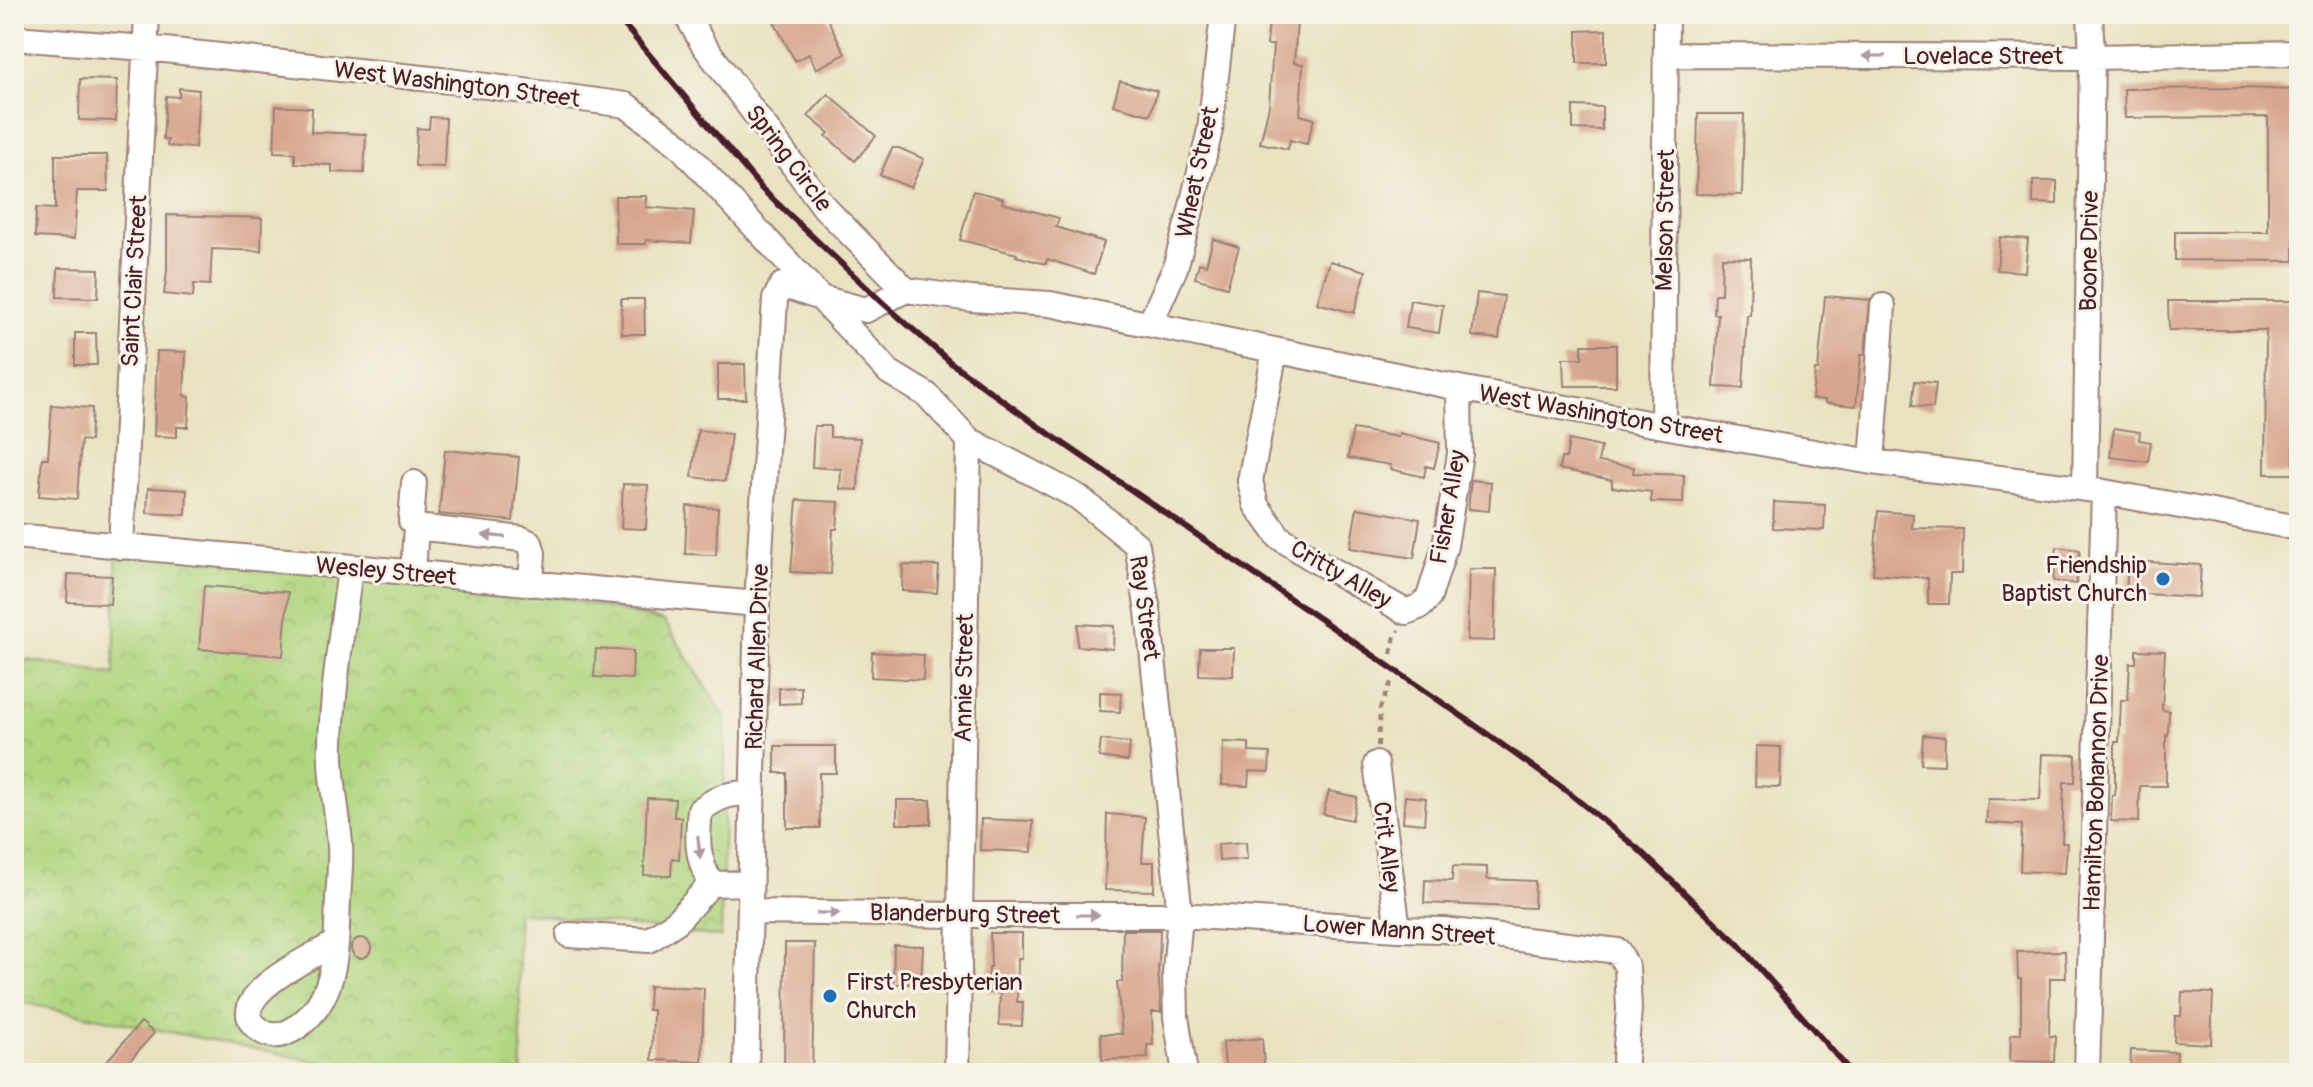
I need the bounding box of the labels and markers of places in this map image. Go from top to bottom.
place label: Friendship Baptist Church [2001,551,2147,608]
marker: Friendship Baptist Church [2154,570,2172,588]
place label: First Presbyterian Church [846,968,1023,1025]
marker: First Presbyterian Church [821,987,839,1005]

